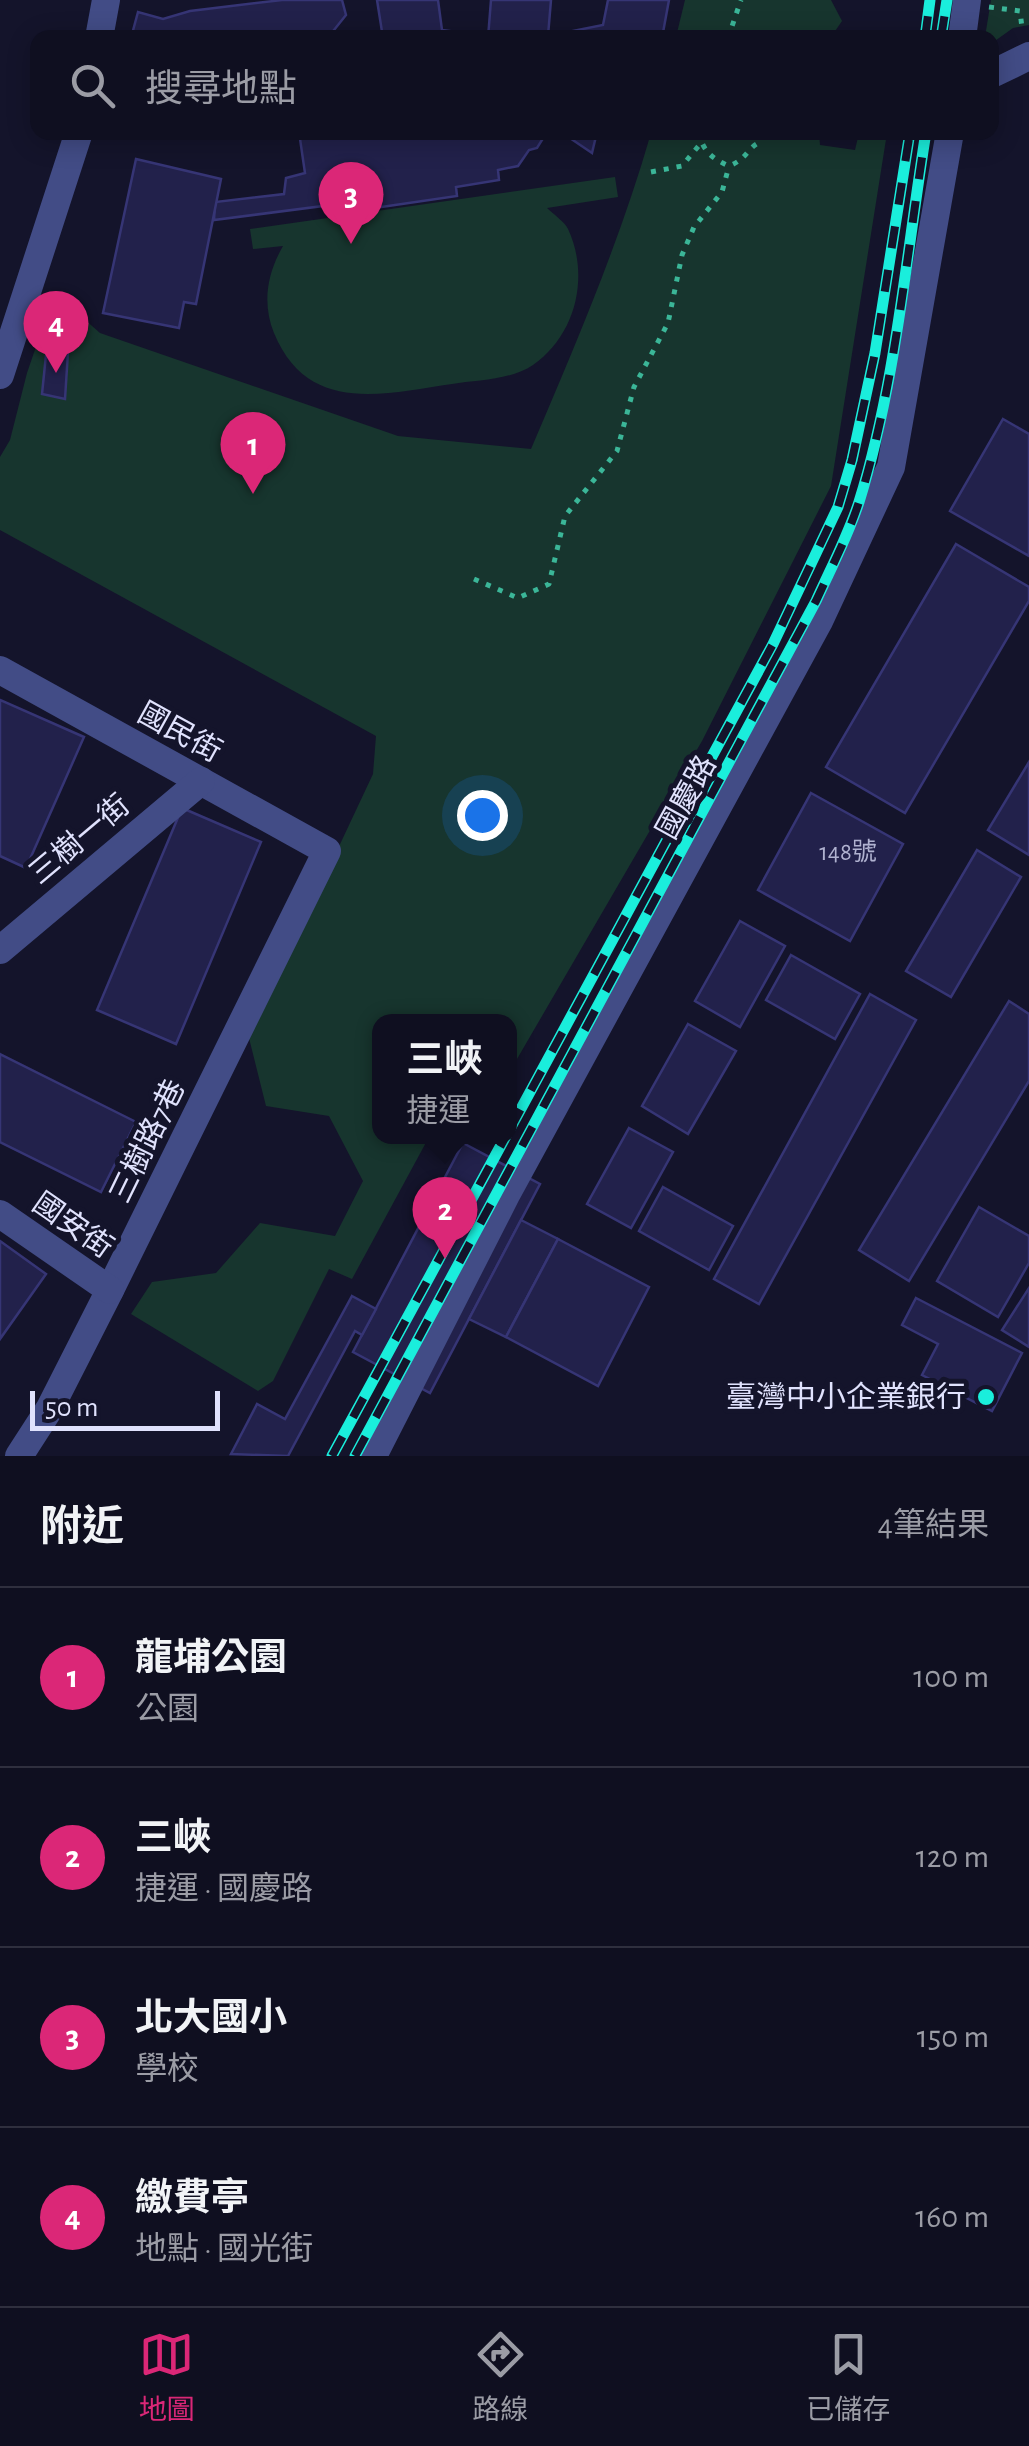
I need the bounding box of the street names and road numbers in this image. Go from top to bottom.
street label: 國民街 [133,697,227,768]
street label: 國慶路 [650,750,722,844]
street label: 三樹一街 [23,788,135,890]
street label: 三樹路7巷 [104,1074,190,1208]
street label: 國安街 [27,1186,119,1264]

